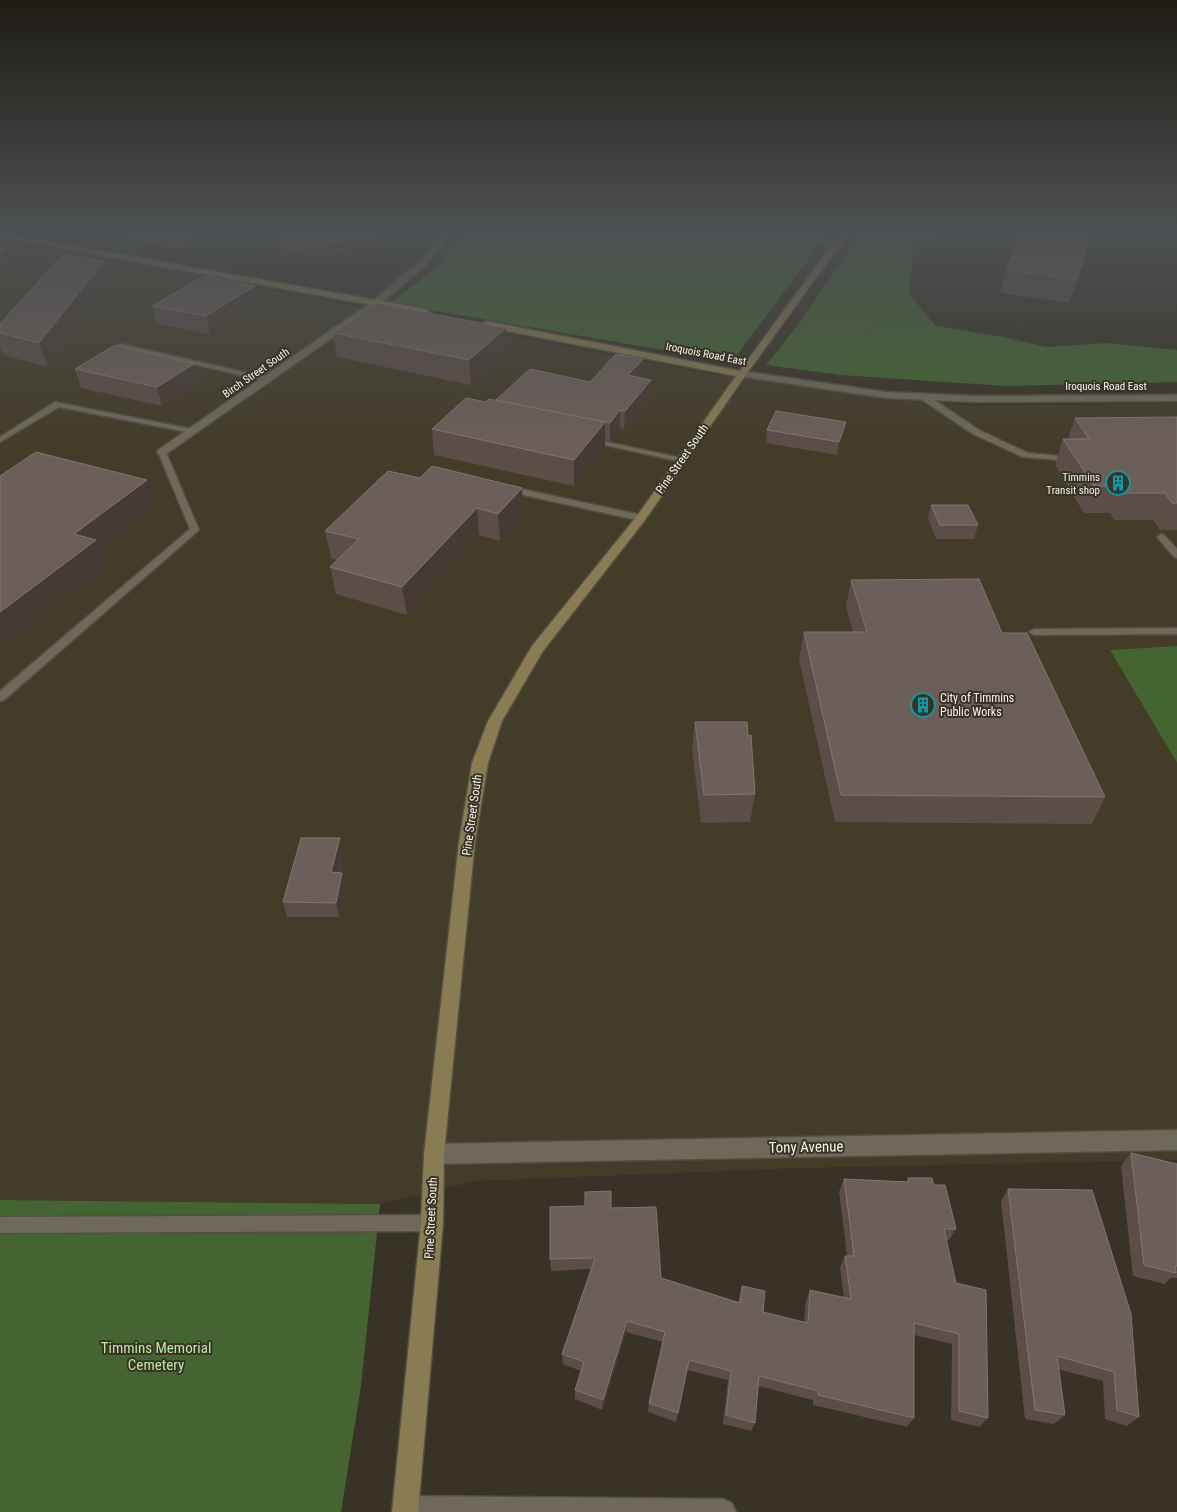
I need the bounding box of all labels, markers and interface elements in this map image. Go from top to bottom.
street label: Iroquois Road East [665,340,747,368]
street label: Birch Street South [220,345,292,401]
street label: Iroquois Road East [1065,380,1147,393]
street label: Pine Street South [653,421,711,497]
building icon: Timmins Transit shop [1105,470,1131,496]
place label: Timmins Transit shop [1046,471,1100,497]
place label: City of Timmins Public Works [940,691,1014,719]
building icon: City of Timmins Public Works [910,692,936,718]
street label: Pine Street South [459,773,485,857]
street label: Tony Avenue [768,1137,844,1157]
street label: Pine Street South [422,1177,440,1259]
park label: Timmins Memorial Cemetery [101,1339,211,1374]

